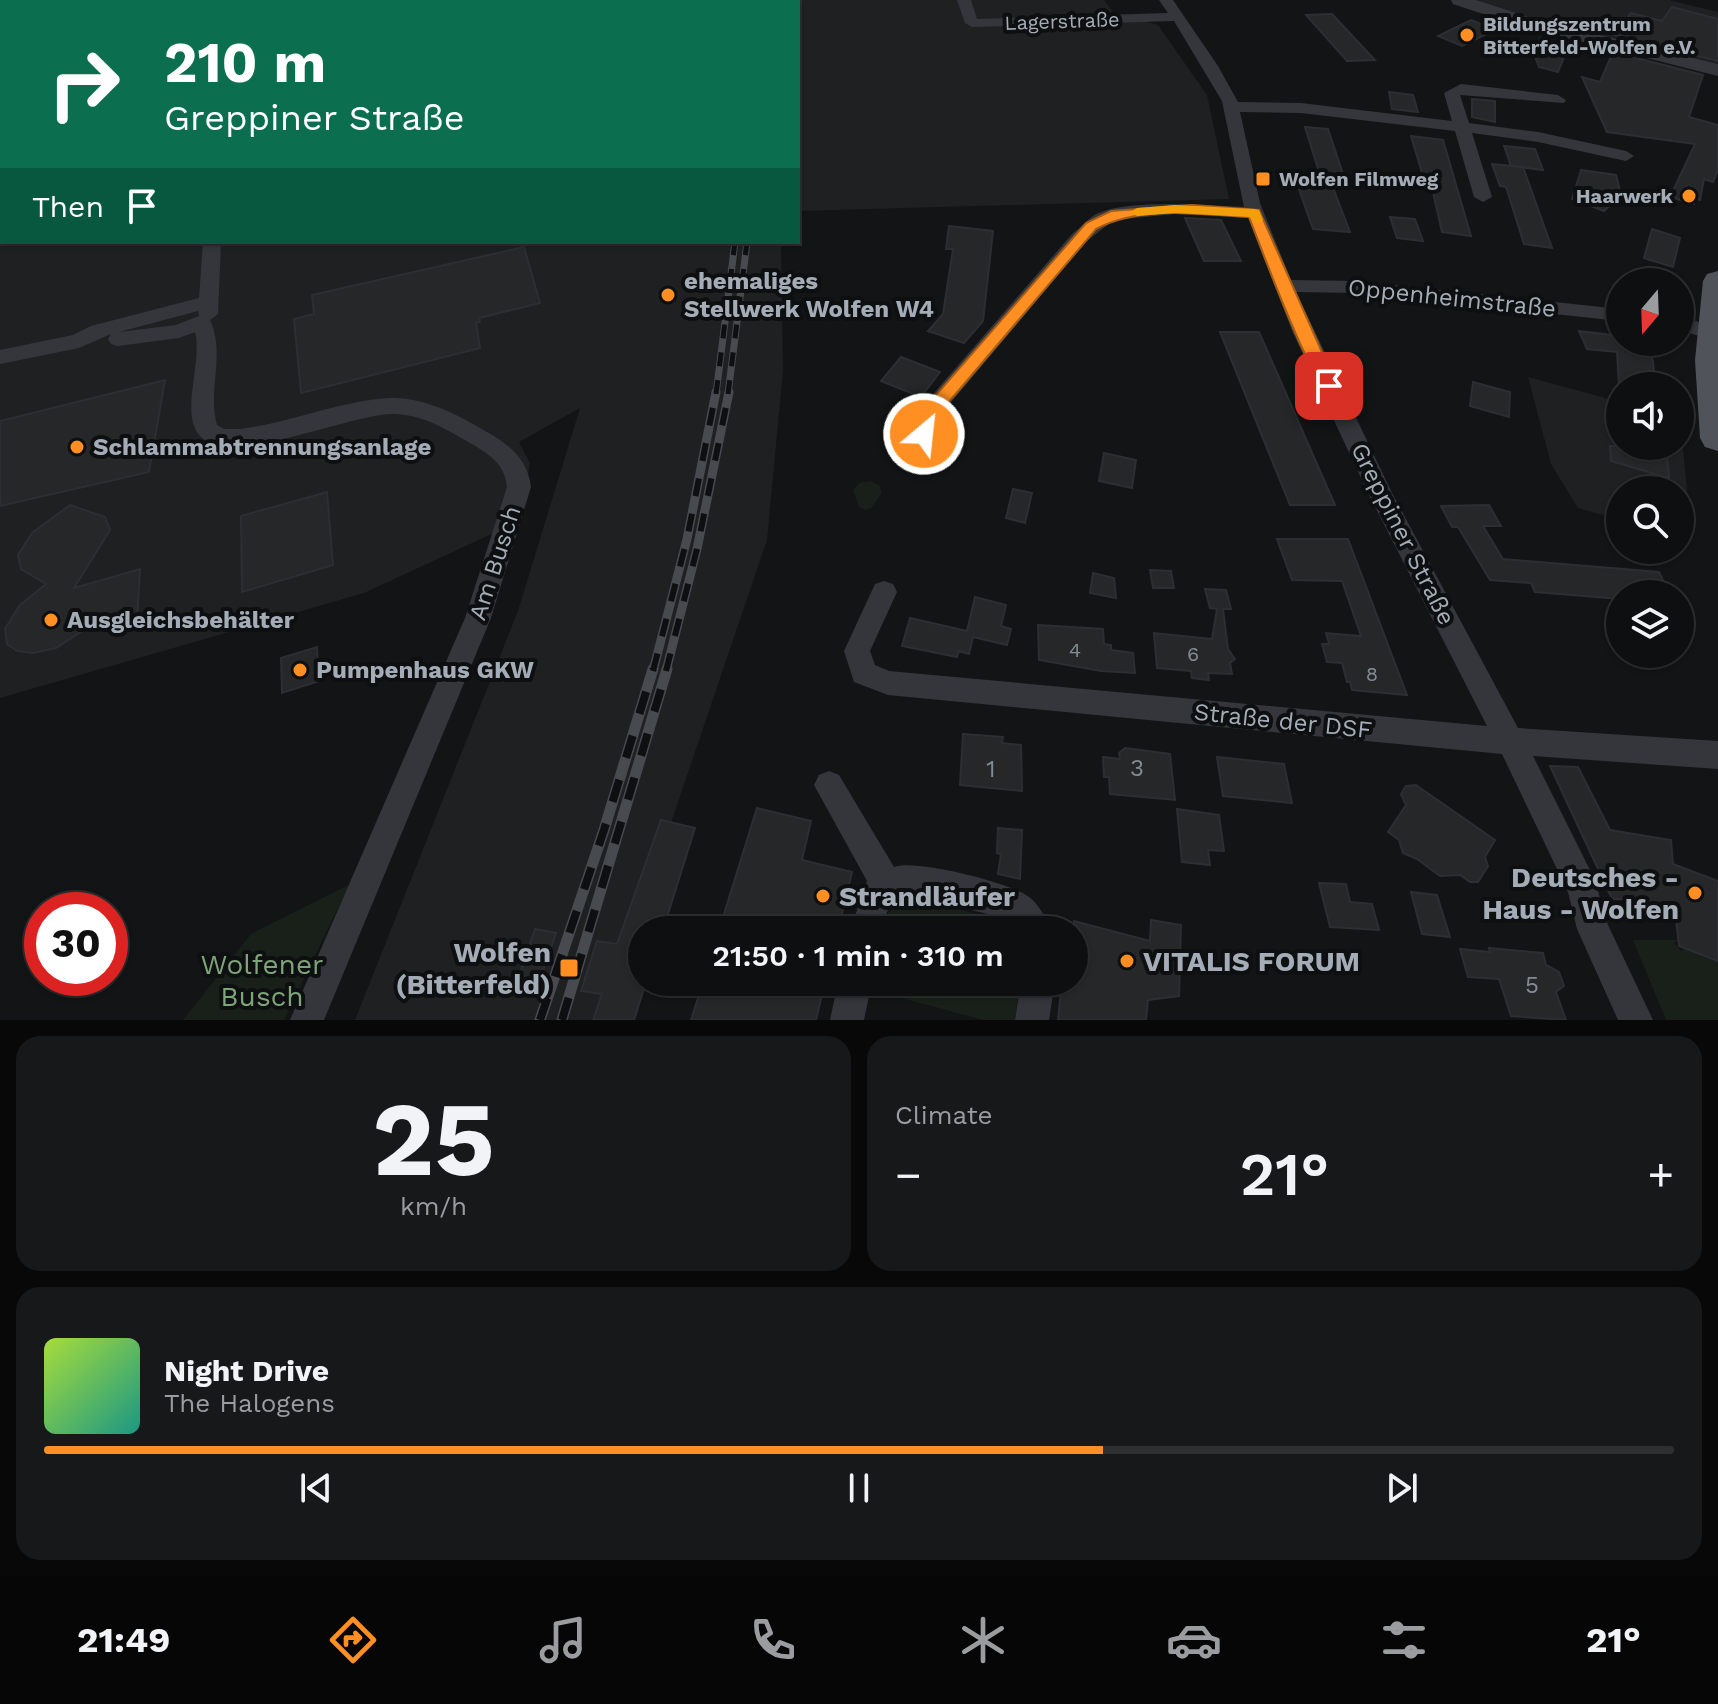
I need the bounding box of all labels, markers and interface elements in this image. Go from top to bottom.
street label: Lagerstraße [1004,7,1120,35]
place label: Bildungszentrum Bitterfeld-Wolfen e.V. [1483,12,1696,59]
marker: Bildungszentrum Bitterfeld-Wolfen e.V. [1458,26,1476,44]
text: 210 m [164,30,326,96]
icon: right [32,32,136,136]
text: Greppiner Straße [164,97,465,139]
place label: Wolfen Filmweg [1279,167,1439,191]
marker: Wolfen Filmweg [1254,170,1272,188]
icon: arrive [120,184,164,228]
place label: Haarwerk [1576,184,1674,208]
marker: Haarwerk [1680,187,1698,205]
text: Then [32,189,104,224]
place label: ehemaliges Stellwerk Wolfen W4 [684,267,934,323]
north arrow [1606,268,1694,356]
map controls [1606,268,1694,668]
street label: Oppenheimstraße [1347,273,1557,323]
marker: ehemaliges Stellwerk Wolfen W4 [659,286,677,304]
pin [1295,352,1363,420]
icon: arrive [1307,364,1351,408]
button: sound [1606,372,1694,460]
position arrow [882,392,966,476]
place label: Schlammabtrennungsanlage [93,433,431,461]
marker: Schlammabtrennungsanlage [68,438,86,456]
street label: Greppiner Straße [1345,438,1461,630]
button: search [1606,476,1694,564]
street label: Am Busch [463,502,527,624]
button: layers [1606,580,1694,668]
place label: Ausgleichsbehälter [67,606,295,634]
marker: Ausgleichsbehälter [42,611,60,629]
house number: 4 [1069,638,1081,662]
house number: 6 [1187,642,1199,666]
place label: Pumpenhaus GKW [316,656,534,684]
marker: Pumpenhaus GKW [291,661,309,679]
house number: 8 [1366,662,1378,686]
street label: Straße der DSF [1193,698,1373,744]
house number: 3 [1130,754,1144,782]
house number: 1 [986,755,996,783]
place label: Deutsches - Haus - Wolfen [1482,861,1679,926]
place label: Strandläufer [839,880,1015,913]
marker: Deutsches - Haus - Wolfen [1686,884,1704,902]
marker: Strandläufer [814,887,832,905]
speed limit sign: 30 [24,892,128,996]
place label: Wolfen (Bitterfeld) [396,936,551,1001]
text: 21:50 · 1 min · 310 m [712,938,1004,973]
place label: VITALIS FORUM [1143,945,1360,978]
park label: Wolfener Busch [200,948,324,1013]
marker: VITALIS FORUM [1118,952,1136,970]
marker: Wolfen (Bitterfeld) [558,957,580,979]
house number: 5 [1525,971,1539,999]
text: 25 [372,1078,495,1200]
text: Climate [895,1100,993,1130]
text: 21° [1240,1139,1329,1210]
text: − [895,1149,922,1201]
text: + [1647,1149,1674,1201]
text: km/h [400,1191,467,1221]
text: Night Drive [164,1353,329,1388]
text: The Halogens [164,1388,335,1418]
icon: previous [294,1466,338,1510]
icon: pause [837,1466,881,1510]
icon: next [1380,1466,1424,1510]
icon: directions [325,1612,381,1668]
icon: music [535,1612,591,1668]
icon: phone [745,1612,801,1668]
icon: climate [955,1612,1011,1668]
icon: car [1166,1612,1222,1668]
icon: filters [1376,1612,1432,1668]
text: 21:49 [77,1619,170,1661]
text: 21° [1586,1619,1641,1661]

